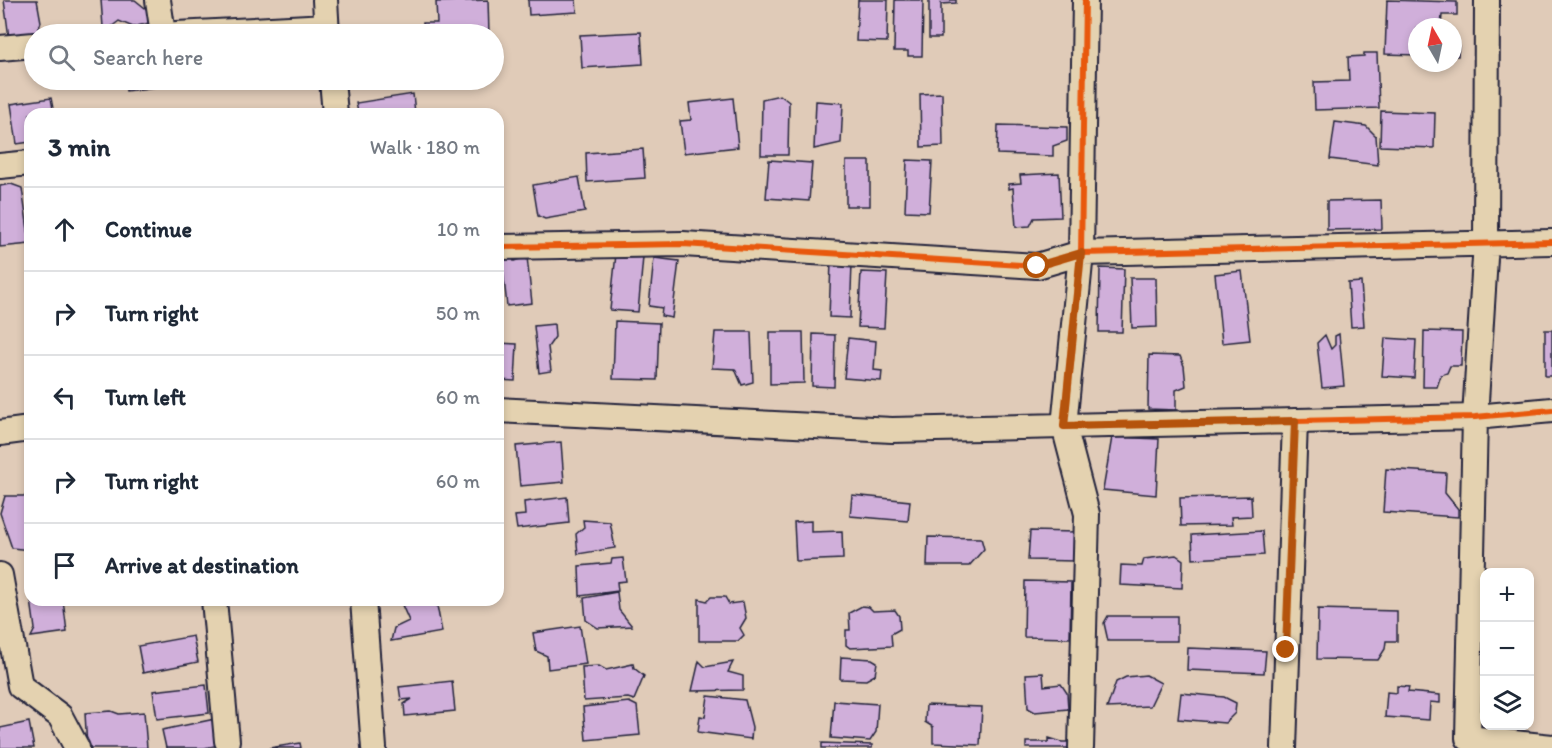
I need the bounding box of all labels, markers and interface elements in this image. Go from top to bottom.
north arrow [1408,18,1462,72]
search box [24,24,504,90]
icon: search [45,41,78,74]
text: Search here [93,44,203,71]
text: 3 min [48,131,110,163]
text: Walk · 180 m [370,135,480,159]
icon: ahead [48,213,81,246]
text: Continue [105,216,192,243]
text: 10 m [437,217,480,241]
route start [1023,252,1049,278]
icon: right [48,297,81,330]
text: Turn right [105,300,199,327]
text: 50 m [436,301,480,325]
icon: left [48,381,81,414]
text: Turn left [105,384,186,411]
text: 60 m [436,385,480,409]
icon: right [48,465,81,498]
text: Turn right [105,468,199,495]
text: 60 m [436,469,480,493]
icon: arrive [48,549,81,582]
text: Arrive at destination [105,552,299,579]
map controls [1480,568,1534,730]
button: + [1480,568,1534,622]
button: − [1480,622,1534,676]
route end [1272,636,1298,662]
button: layers [1480,676,1534,730]

